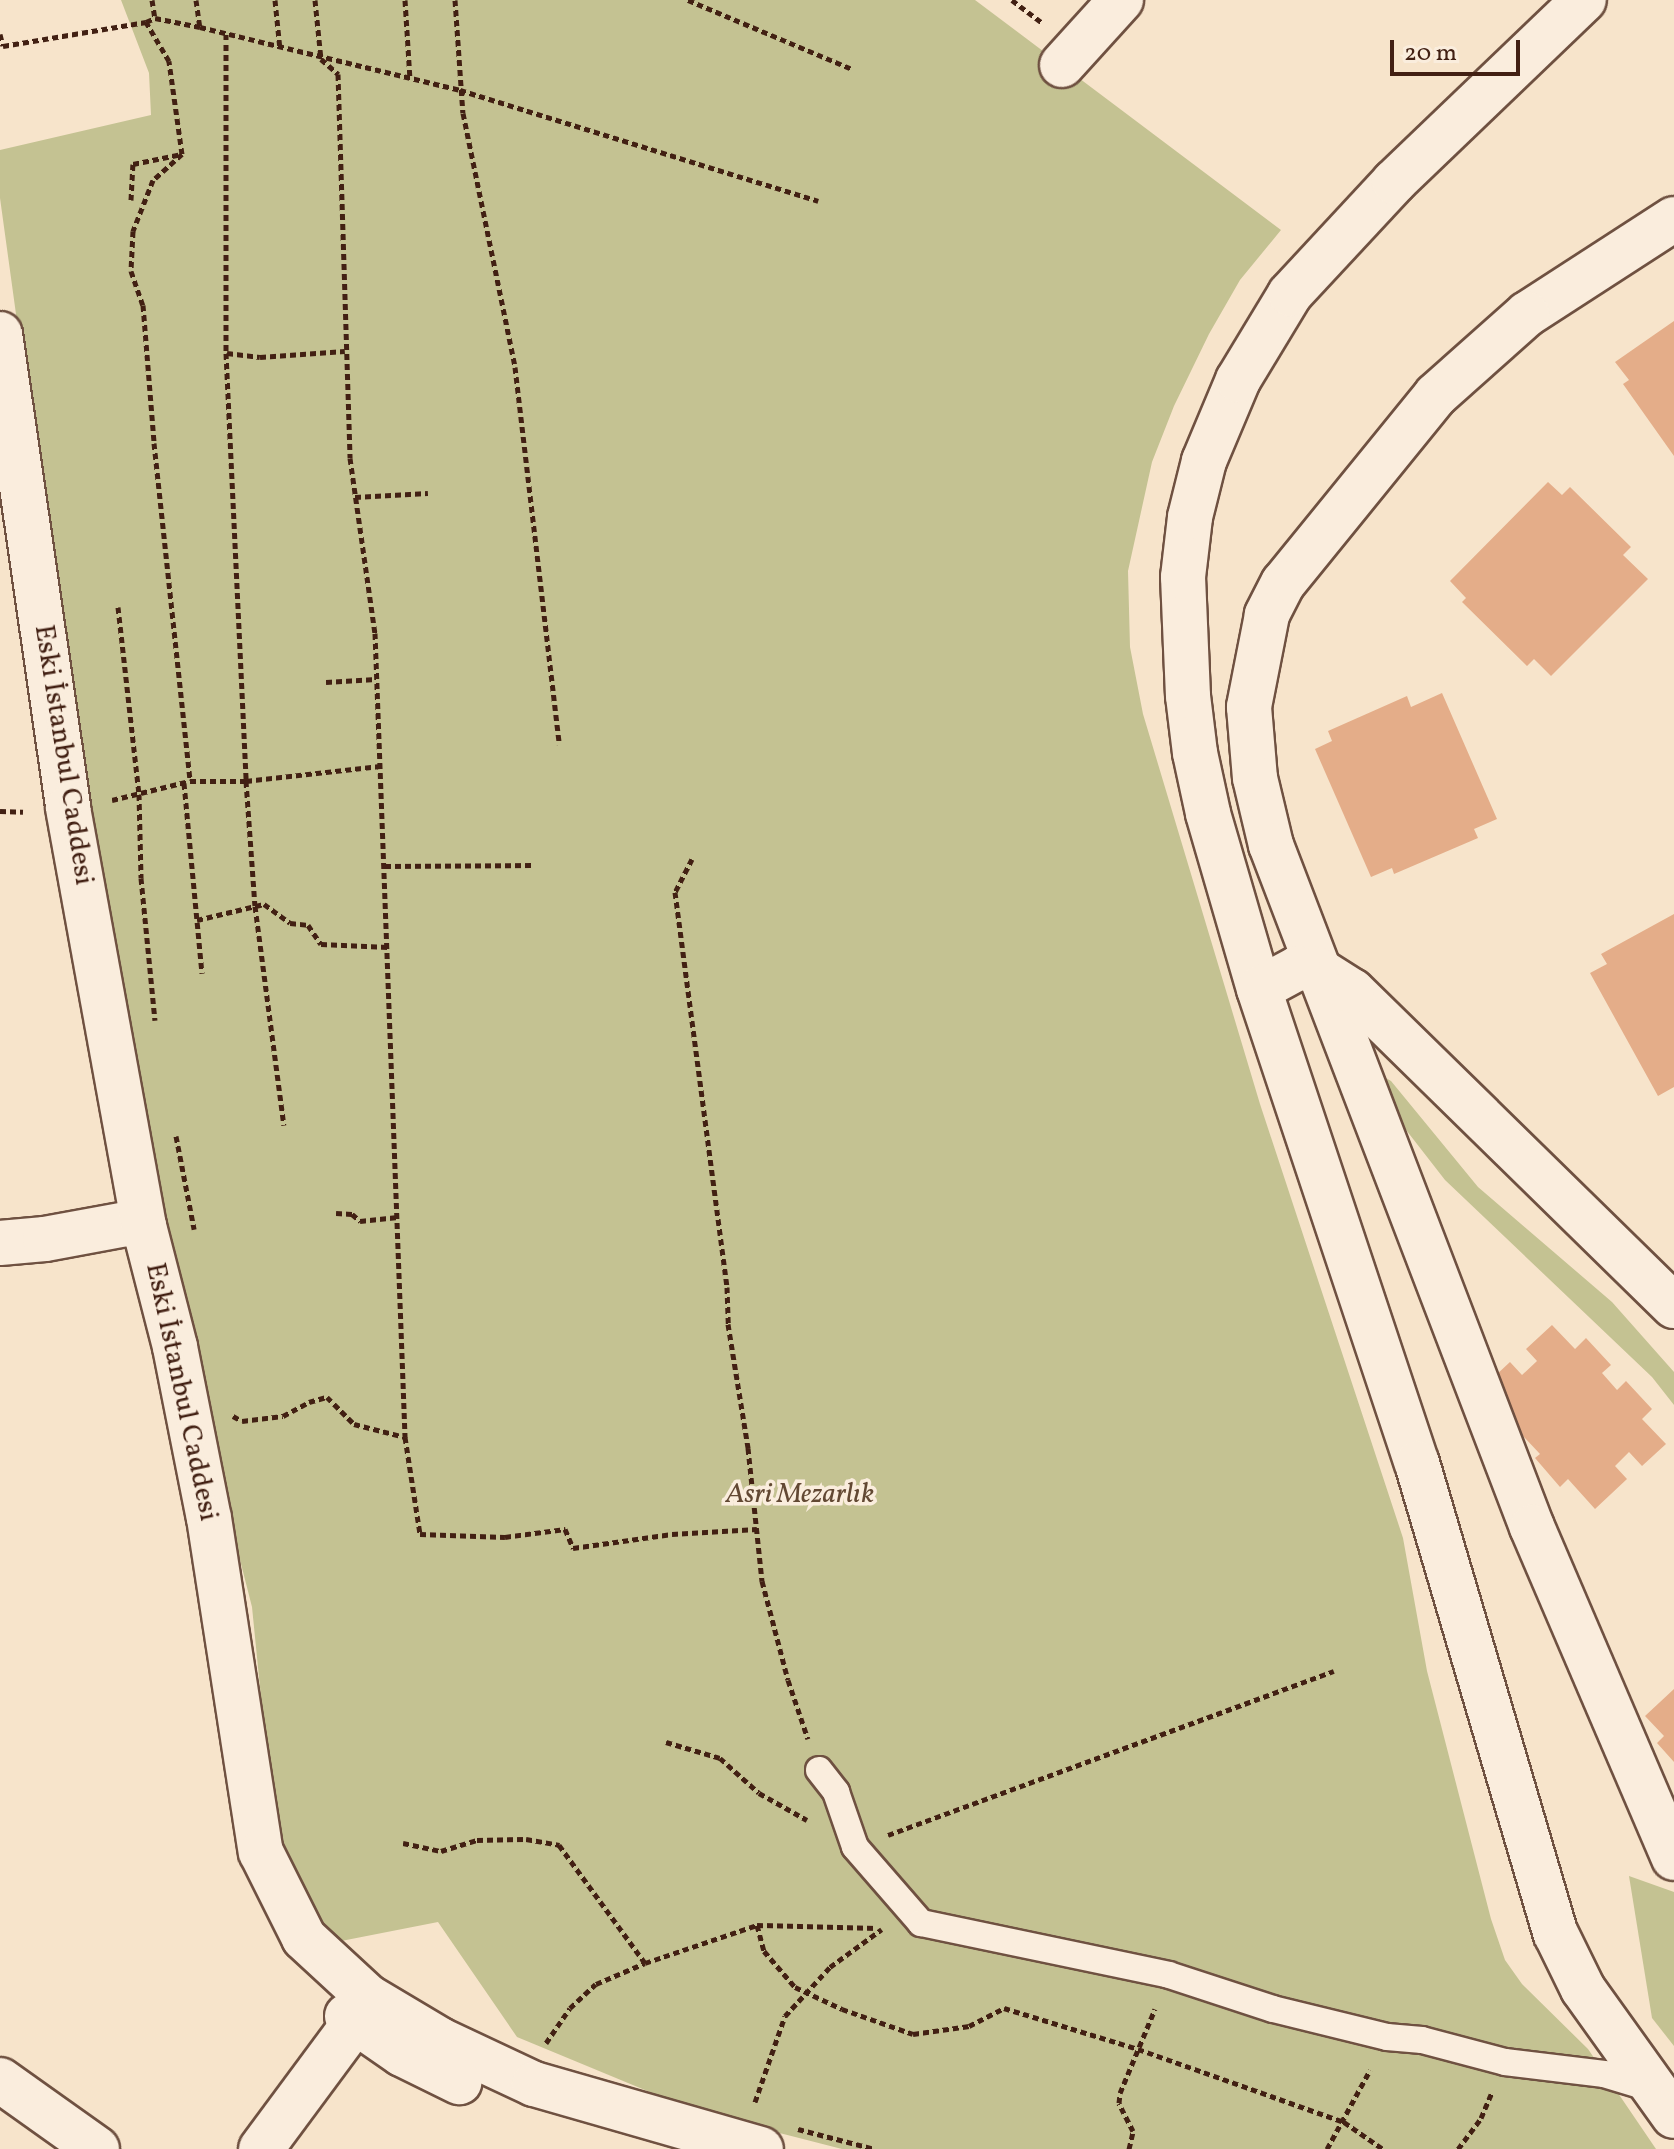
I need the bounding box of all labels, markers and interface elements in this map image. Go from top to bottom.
scale bar [1394,24,1524,74]
text: 20 m [1404,37,1457,71]
street label: Eski İstanbul Caddesi [26,622,100,888]
street label: Eski İstanbul Caddesi [137,1260,225,1524]
park label: Asri Mezarlık [726,1478,874,1512]

